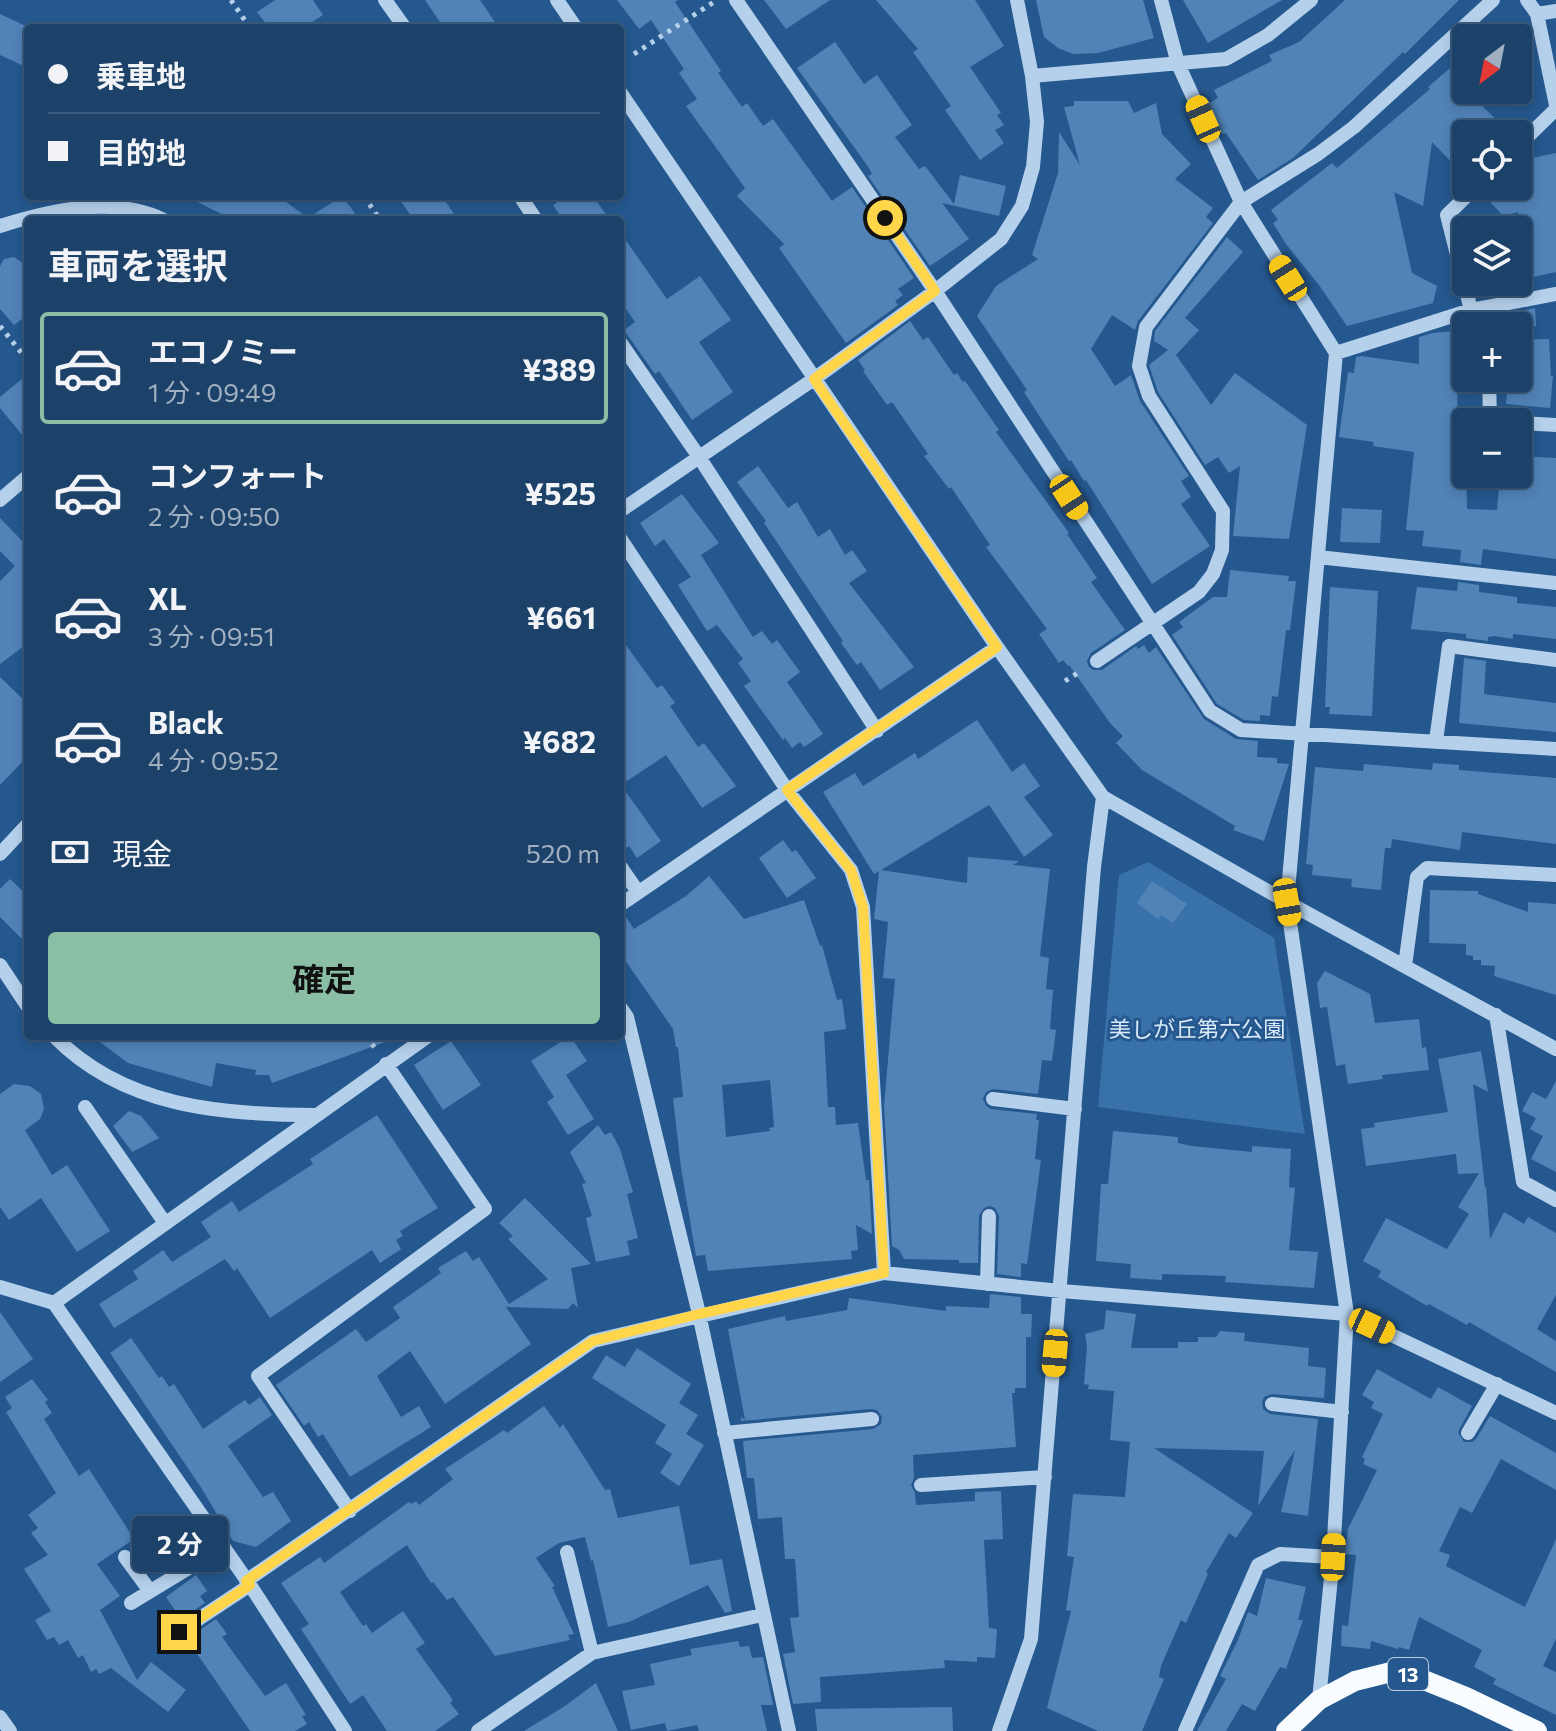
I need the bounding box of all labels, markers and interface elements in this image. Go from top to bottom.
north arrow [1452,24,1532,104]
map controls [1452,24,1532,488]
text: 乗車地 [96,56,186,93]
car [1182,92,1224,146]
button: locate [1452,120,1532,200]
text: 目的地 [96,133,186,170]
route start [867,200,903,236]
button: layers [1452,216,1532,296]
text: 車両を選択 [48,242,228,286]
car [1265,251,1311,305]
button: + [1452,312,1532,392]
icon: car [52,332,124,404]
text: エコノミー [148,332,298,369]
text: ¥389 [522,350,596,387]
text: 1 分 · 09:49 [148,376,276,407]
button: − [1452,408,1532,488]
icon: car [52,456,124,528]
text: コンフォート [148,456,327,493]
car [1046,470,1092,524]
text: ¥525 [524,474,596,511]
text: 2 分 · 09:50 [148,500,280,531]
text: XL [148,579,187,616]
icon: car [52,580,124,652]
text: ¥661 [526,598,596,635]
text: 3 分 · 09:51 [148,620,275,651]
text: Black [148,703,224,740]
icon: car [52,704,124,776]
text: ¥682 [523,722,596,759]
text: 4 分 · 09:52 [148,744,279,775]
icon: cash [48,830,92,874]
text: 現金 [112,834,172,871]
text: 520 m [526,837,600,868]
car [1271,876,1303,928]
button: 確定 [48,932,600,1024]
park label: 美しが丘第六公園 [1109,1015,1285,1042]
car [1345,1305,1399,1347]
car [1041,1328,1069,1378]
callout: 2 分 [131,1516,227,1572]
text: 2 分 [157,1528,203,1559]
car [1320,1532,1346,1582]
route end [161,1614,197,1650]
road number: 13 [1388,1658,1428,1690]

